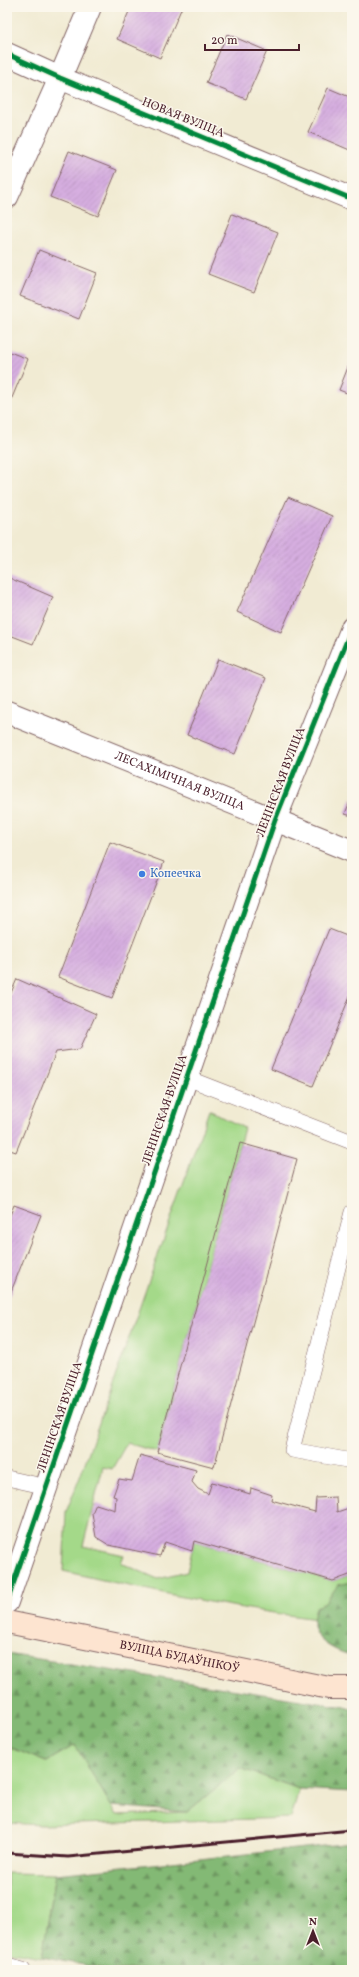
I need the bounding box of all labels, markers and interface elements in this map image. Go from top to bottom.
scale bar [205,26,299,52]
text: 20 m [211,33,238,49]
street label: НОВАЯ ВУЛІЦА [139,94,227,142]
street label: ЛЕНІНСКАЯ ВУЛІЦА [253,724,310,839]
street label: ЛЕСАХІМІЧНАЯ ВУЛІЦА [112,748,247,815]
place label: Копеечка [150,866,201,882]
marker: Копеечка [137,869,147,879]
street label: ЛЕНІНСКАЯ ВУЛІЦА [138,1052,192,1168]
street label: ЛЕНІНСКАЯ ВУЛІЦА [33,1359,87,1475]
street label: ВУЛІЦА БУДАЎНІКОЎ [118,1637,241,1677]
north arrow [293,1911,333,1951]
text: N [309,1915,317,1930]

